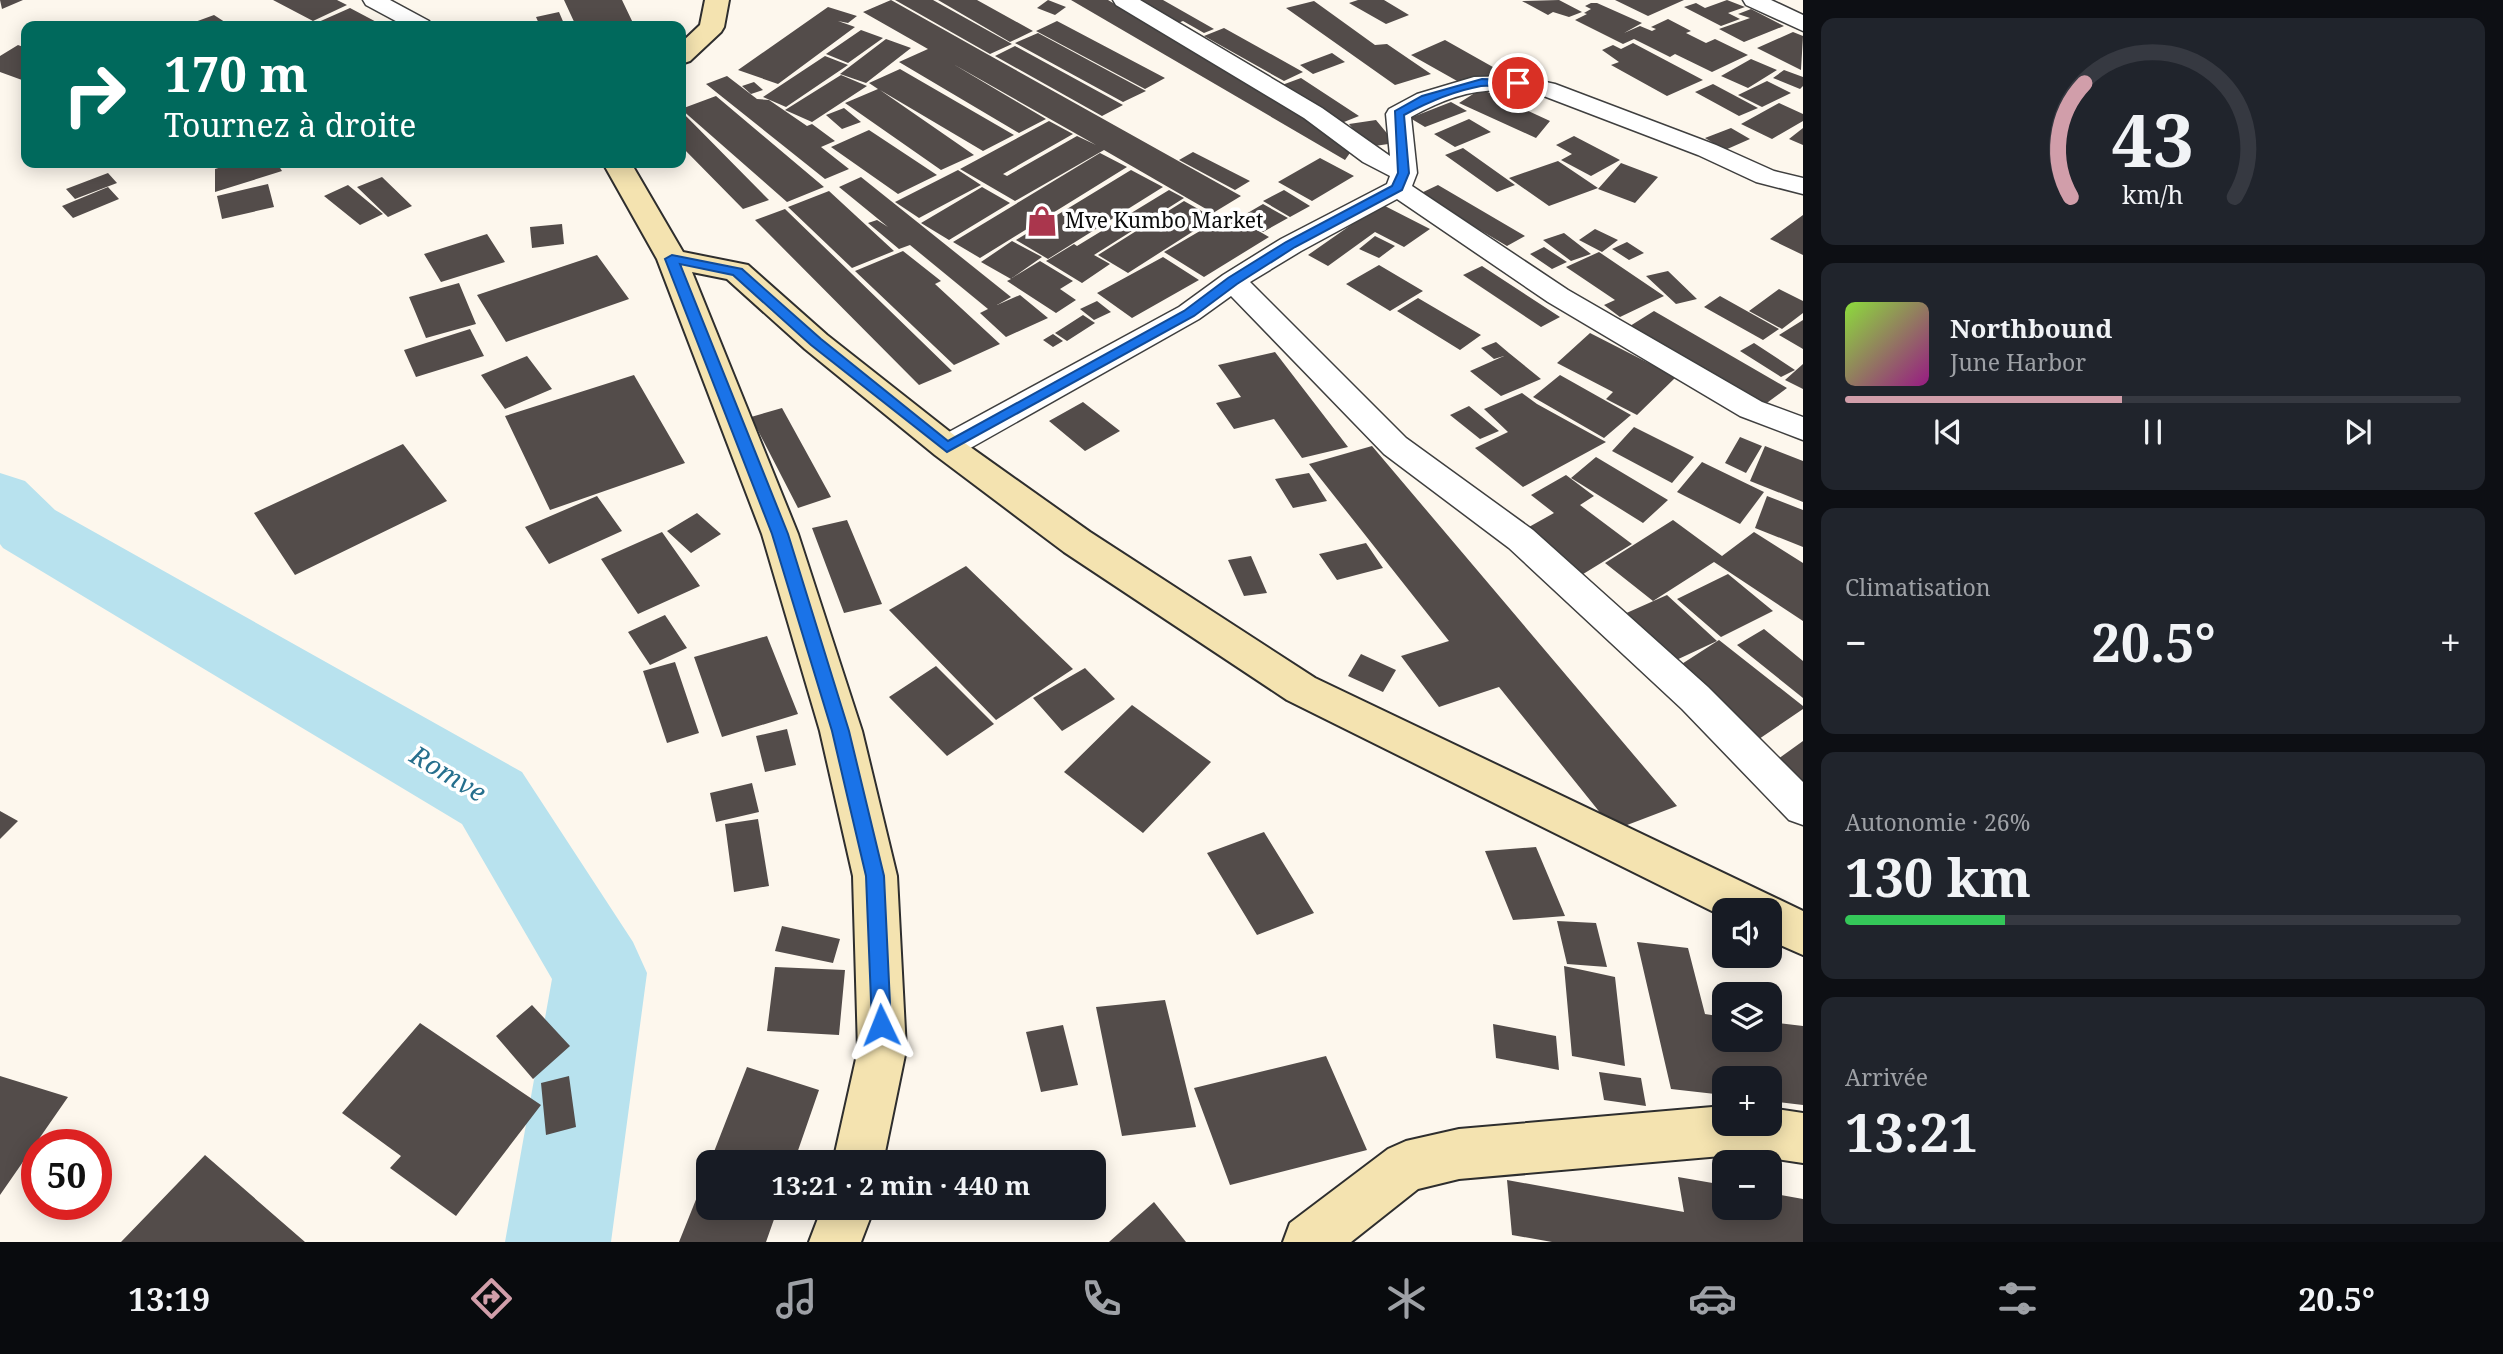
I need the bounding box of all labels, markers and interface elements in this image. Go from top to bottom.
text: 170 m [164,40,308,106]
icon: right [49,49,140,140]
pin [1488,53,1548,113]
icon: arrive [1499,64,1537,102]
text: 43 [2112,90,2194,189]
text: Tournez à droite [164,103,416,146]
text: km/h [2122,177,2184,211]
shop icon: Mve Kumbo Market [1025,204,1059,238]
place label: Mve Kumbo Market [1065,206,1263,234]
text: Northbound [1950,310,2112,346]
text: June Harbor [1950,346,2086,378]
icon: previous [1929,413,1967,451]
icon: pause [2134,413,2172,451]
icon: next [2339,413,2377,451]
text: Climatisation [1845,571,1991,603]
text: 20.5° [2091,606,2216,677]
text: − [1845,616,1867,668]
text: + [2440,616,2461,668]
water label: Romve [403,736,493,810]
text: Autonomie · 26% [1845,806,2030,838]
text: 130 km [1845,841,2031,912]
map controls [1712,898,1782,1220]
button: sound [1712,898,1782,968]
button: layers [1712,982,1782,1052]
position arrow [844,988,918,1062]
text: Arrivée [1845,1061,1928,1093]
button: + [1712,1066,1782,1136]
text: 13:21 [1845,1096,1978,1167]
speed limit sign: 50 [21,1129,112,1220]
button: − [1712,1150,1782,1220]
text: 13:21 · 2 min · 440 m [771,1167,1031,1203]
icon: directions [467,1274,516,1323]
icon: music [772,1274,821,1323]
icon: phone [1077,1274,1126,1323]
icon: climate [1382,1274,1431,1323]
icon: car [1688,1274,1737,1323]
icon: filters [1993,1274,2042,1323]
text: 13:19 [128,1277,210,1320]
text: 20.5° [2298,1277,2375,1320]

